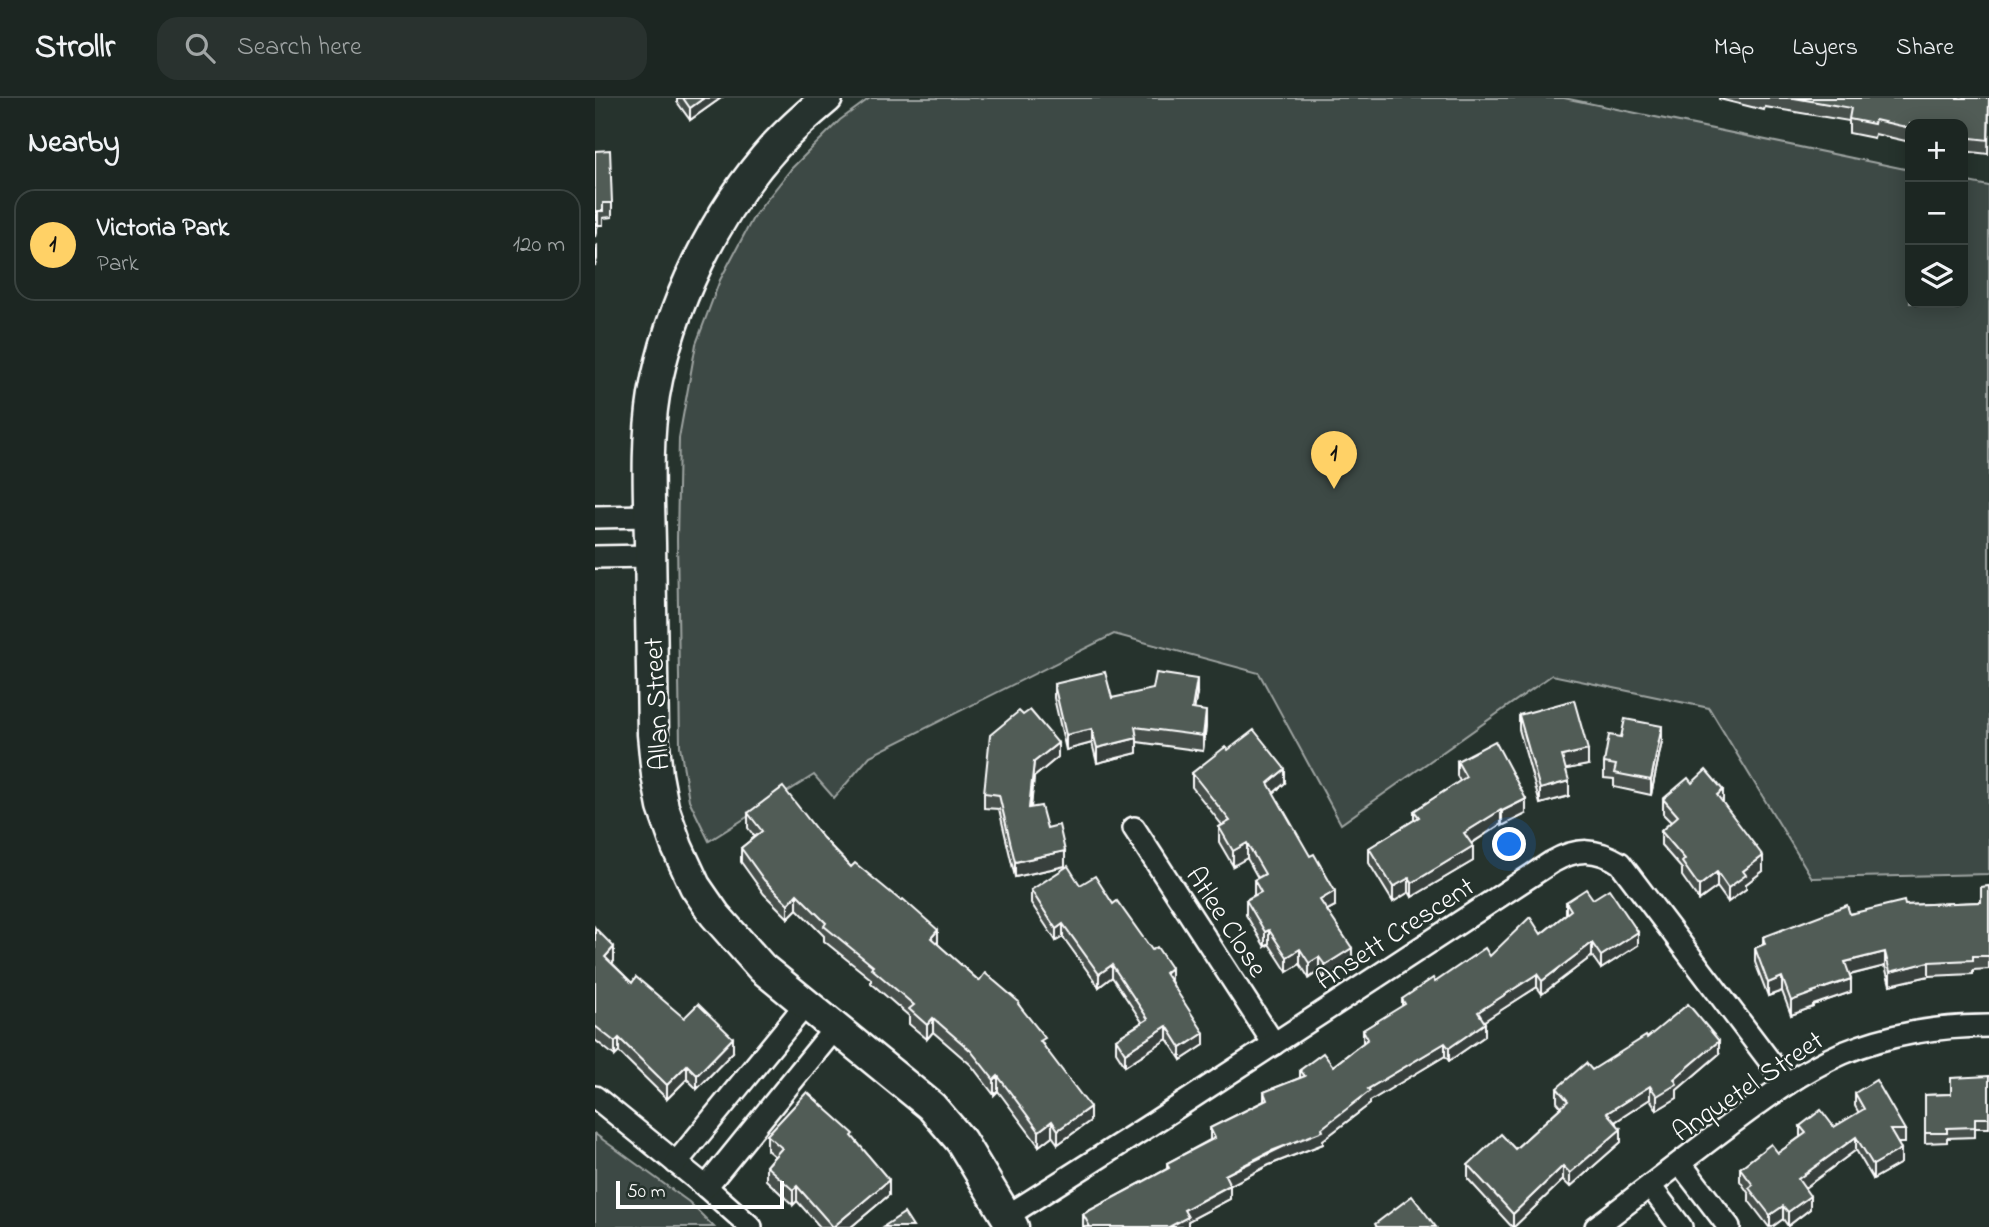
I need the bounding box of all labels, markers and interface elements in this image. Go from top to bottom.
search box [157,17,647,80]
text: Strollr [35,24,115,72]
icon: search [181,29,219,67]
text: Search here [237,29,362,67]
text: Map [1714,31,1754,66]
text: Layers [1792,31,1858,66]
text: Share [1896,31,1954,66]
map controls [1905,119,1968,308]
button: + [1905,119,1968,182]
text: Nearby [28,122,120,166]
button: − [1905,182,1968,245]
text: Victoria Park [97,210,229,248]
text: 1 [49,229,57,262]
text: 120 m [513,229,565,262]
button: layers [1905,245,1968,308]
text: Park [97,248,139,281]
pin: 1 [1311,431,1357,489]
street label: Allan Street [635,636,682,771]
your location [1492,827,1526,861]
street label: Atlee Close [1174,859,1277,987]
street label: Ansett Crescent [1308,868,1484,1002]
street label: Anquetel Street [1665,1022,1833,1154]
scale bar [616,1178,784,1210]
text: 50 m [627,1179,666,1206]

